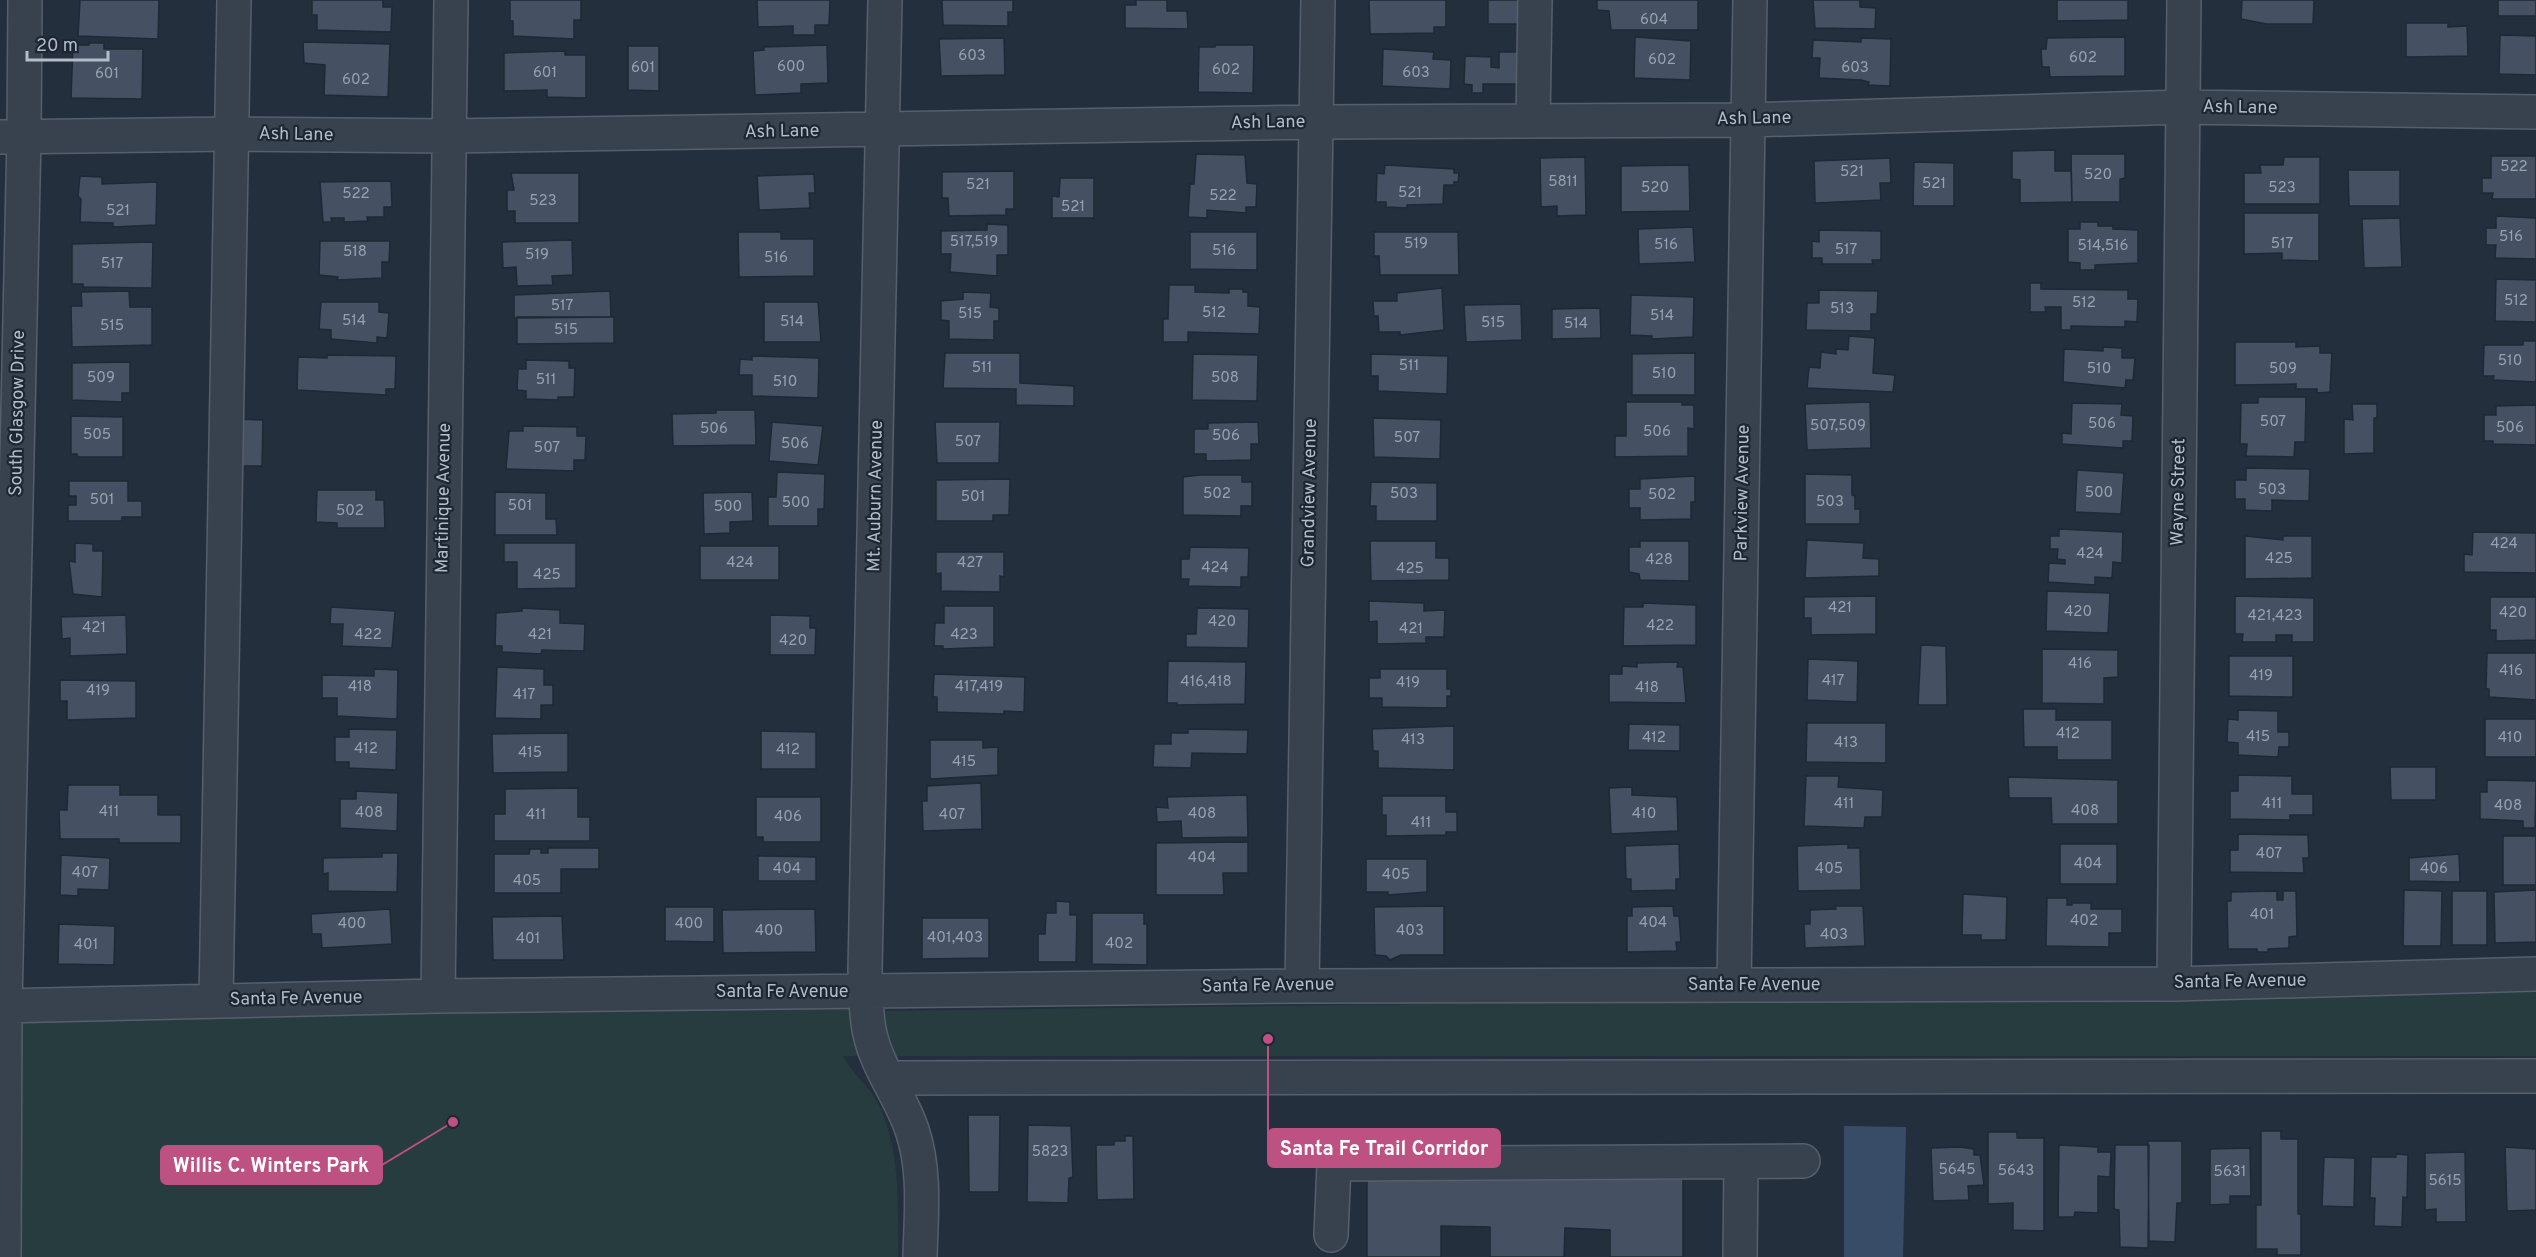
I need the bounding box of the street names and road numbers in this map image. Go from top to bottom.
street label: Ash Lane [2202,96,2278,120]
street label: Ash Lane [1716,107,1792,131]
street label: Ash Lane [1230,111,1306,135]
street label: Ash Lane [744,120,820,144]
street label: Ash Lane [258,123,334,147]
street label: South Glasgow Drive [5,330,31,496]
street label: Grandview Avenue [1297,418,1323,568]
street label: Mt. Auburn Avenue [863,420,889,572]
street label: Martinique Avenue [431,423,457,573]
street label: Parkview Avenue [1730,424,1756,562]
street label: Wayne Street [2167,438,2191,546]
street label: Santa Fe Avenue [2173,969,2307,995]
street label: Santa Fe Avenue [1201,973,1335,999]
street label: Santa Fe Avenue [1688,974,1820,997]
street label: Santa Fe Avenue [716,981,848,1004]
street label: Santa Fe Avenue [229,986,363,1012]

